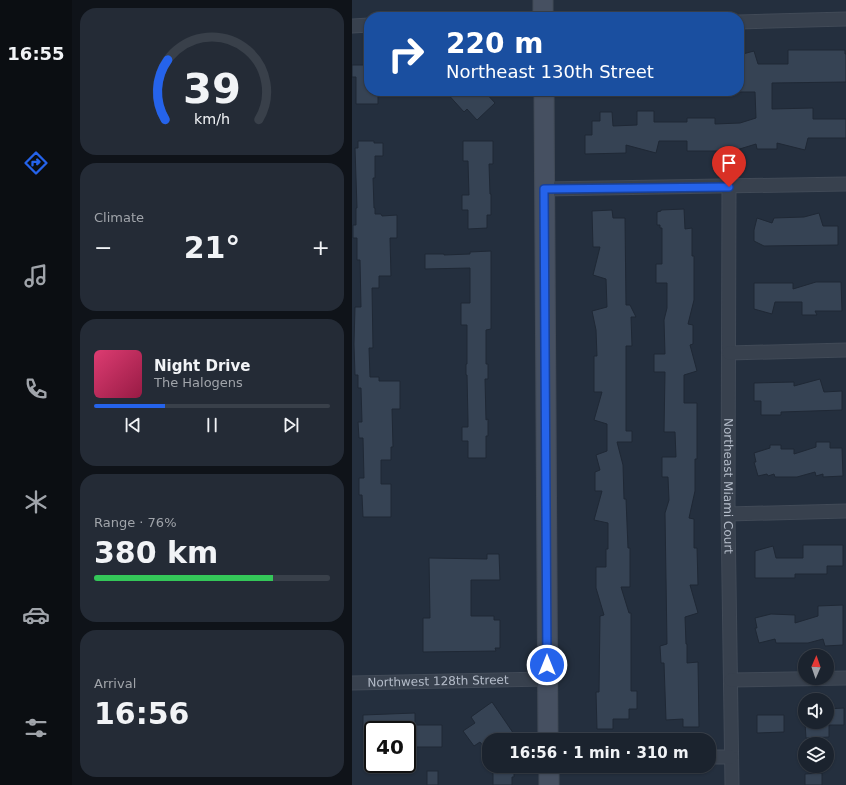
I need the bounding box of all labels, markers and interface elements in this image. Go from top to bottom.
text: 220 m [446,27,543,60]
icon: right [380,28,432,80]
text: 16:55 [7,43,65,64]
text: Northeast 130th Street [446,61,654,82]
text: 39 [183,64,241,113]
text: km/h [194,110,230,126]
pin [712,146,746,187]
icon: directions [22,149,50,177]
icon: arrive [718,152,740,174]
text: Climate [94,210,144,225]
text: 21° [184,230,240,265]
text: − [94,235,112,260]
text: + [312,235,330,260]
icon: music [22,262,50,290]
text: Night Drive [154,357,250,375]
icon: phone [22,375,50,403]
text: The Halogens [154,375,243,390]
icon: previous [122,414,144,436]
icon: pause [201,414,223,436]
icon: next [280,414,302,436]
street label: Northeast Miami Court [721,418,736,554]
icon: climate [22,488,50,516]
text: Range · 76% [94,515,177,530]
text: 380 km [94,535,218,570]
icon: car [22,601,50,629]
position arrow [526,644,568,686]
north arrow [798,649,834,685]
map controls [798,649,834,773]
street label: Northwest 128th Street [367,673,509,690]
text: Arrival [94,676,136,691]
button: sound [798,693,834,729]
text: 16:56 [94,696,190,731]
icon: filters [22,714,50,742]
speed limit sign: 40 [364,721,416,773]
button: layers [798,737,834,773]
text: 16:56 · 1 min · 310 m [509,744,689,762]

